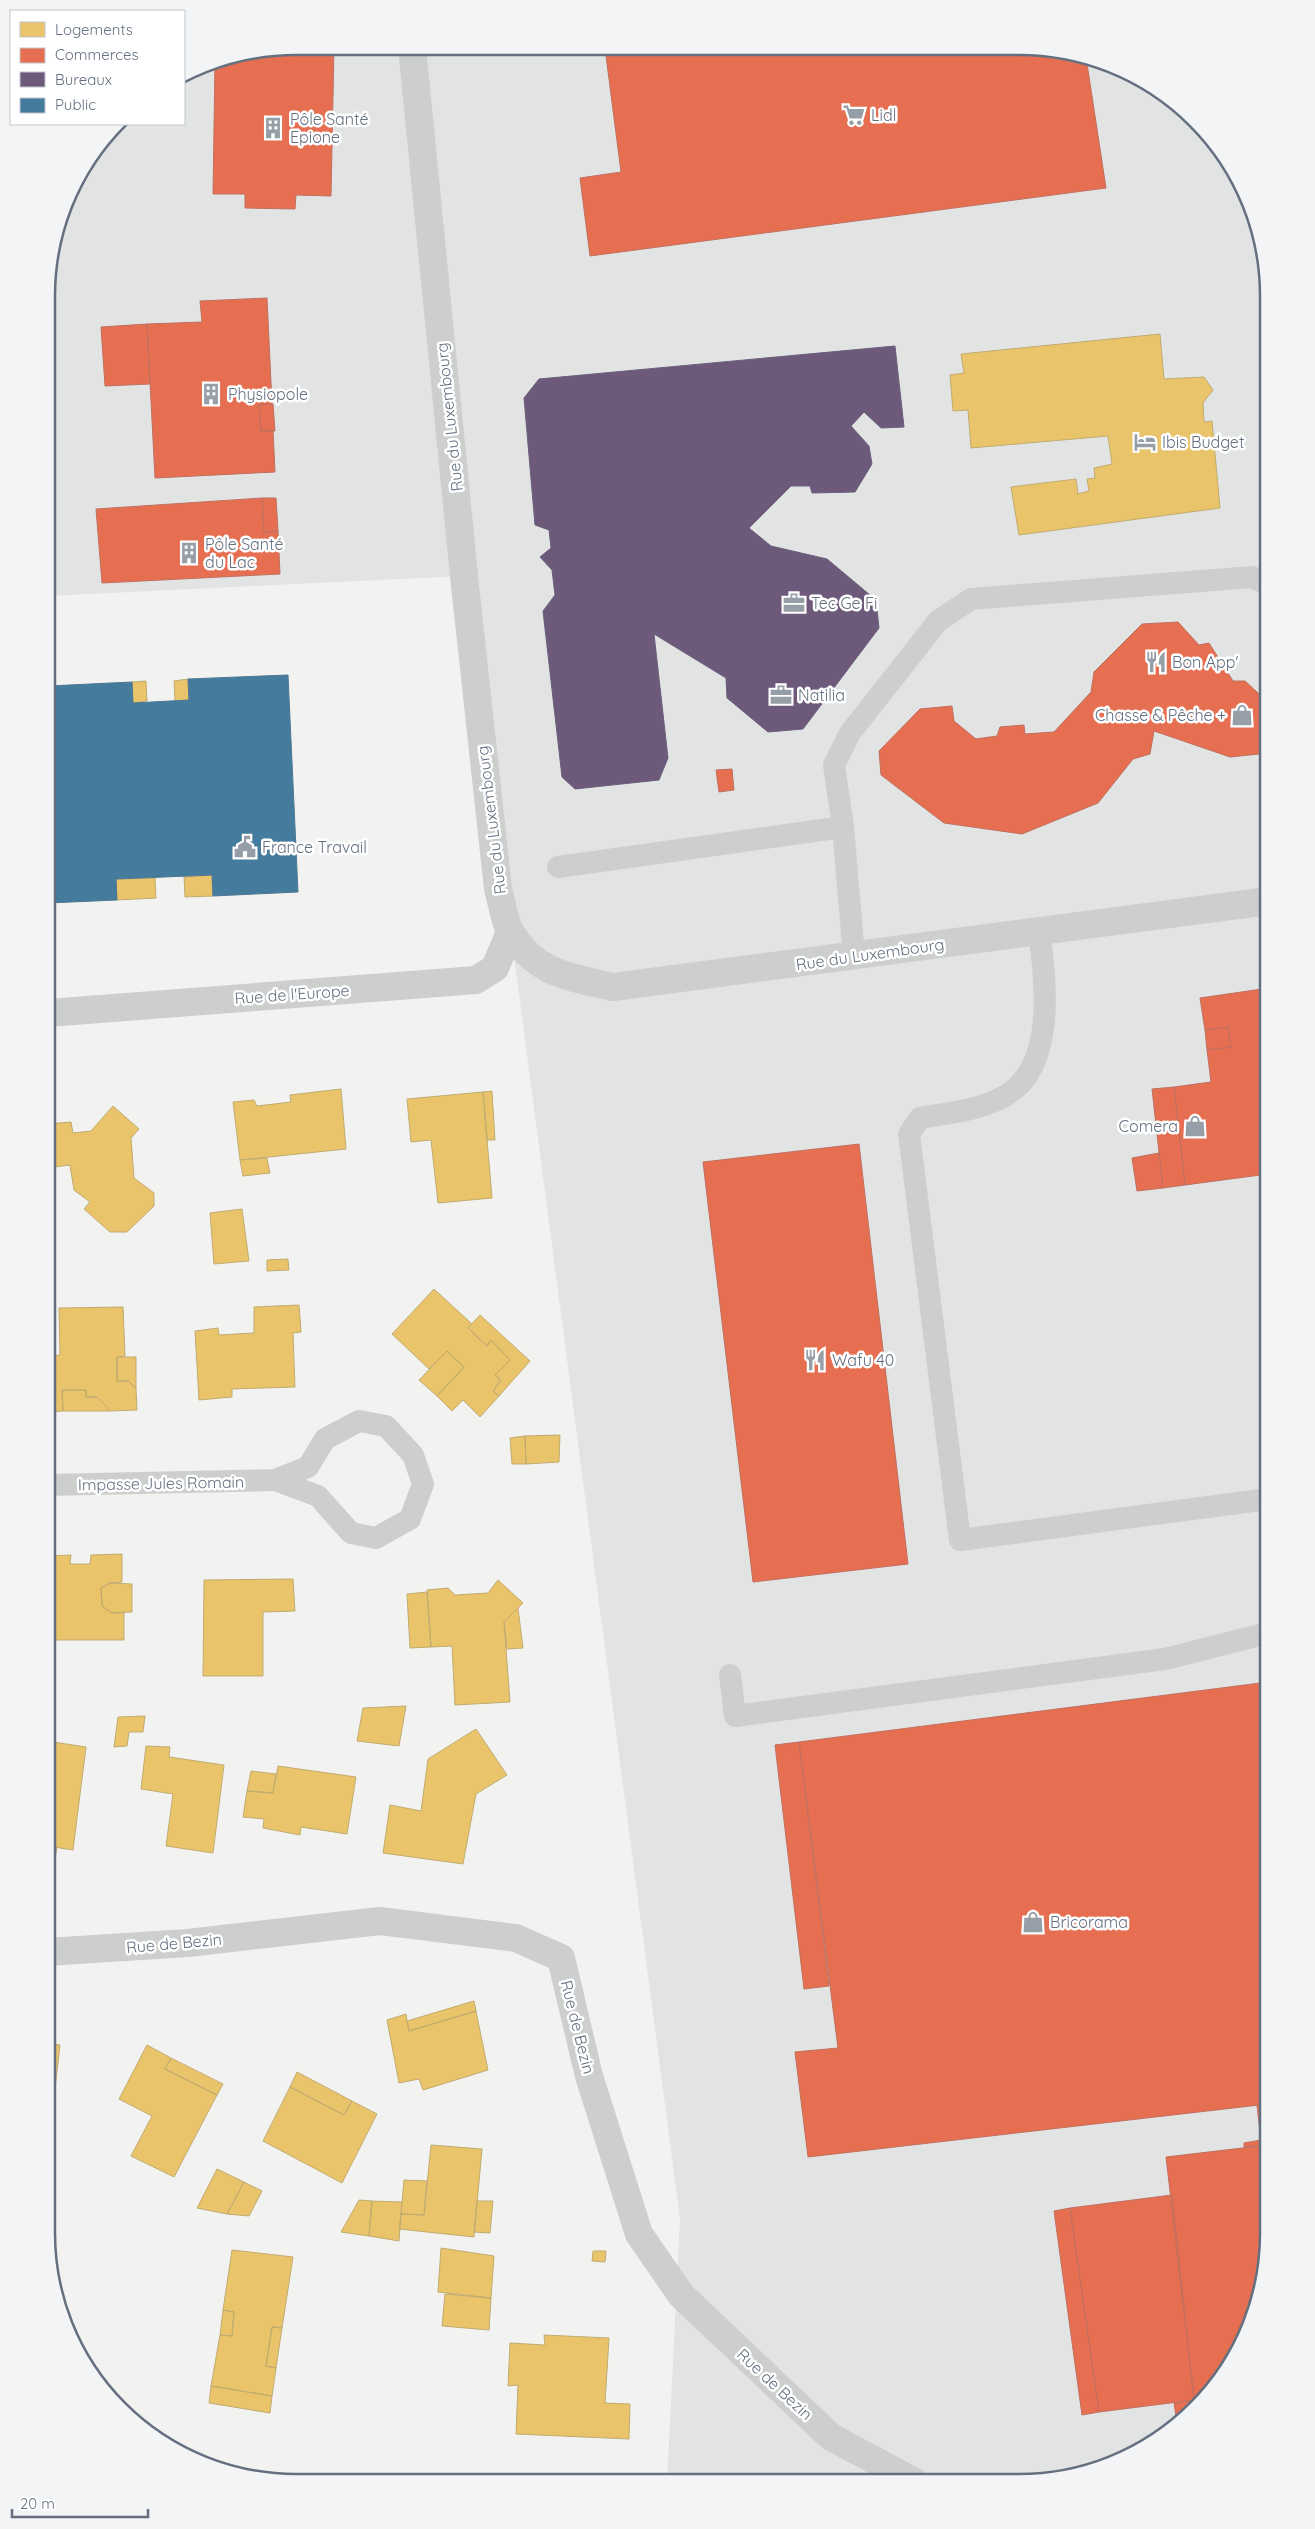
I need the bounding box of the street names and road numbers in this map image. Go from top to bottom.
street label: Rue du Luxembourg [431,342,467,492]
street label: Rue du Luxembourg [472,744,510,896]
street label: Rue du Luxembourg [794,934,946,974]
street label: Rue de l'Europe [234,980,350,1008]
street label: Impasse Jules Romain [78,1472,244,1494]
street label: Rue de Bezin [125,1929,223,1957]
street label: Rue de Bezin [557,1978,599,2076]
street label: Rue de Bezin [733,2344,817,2424]

